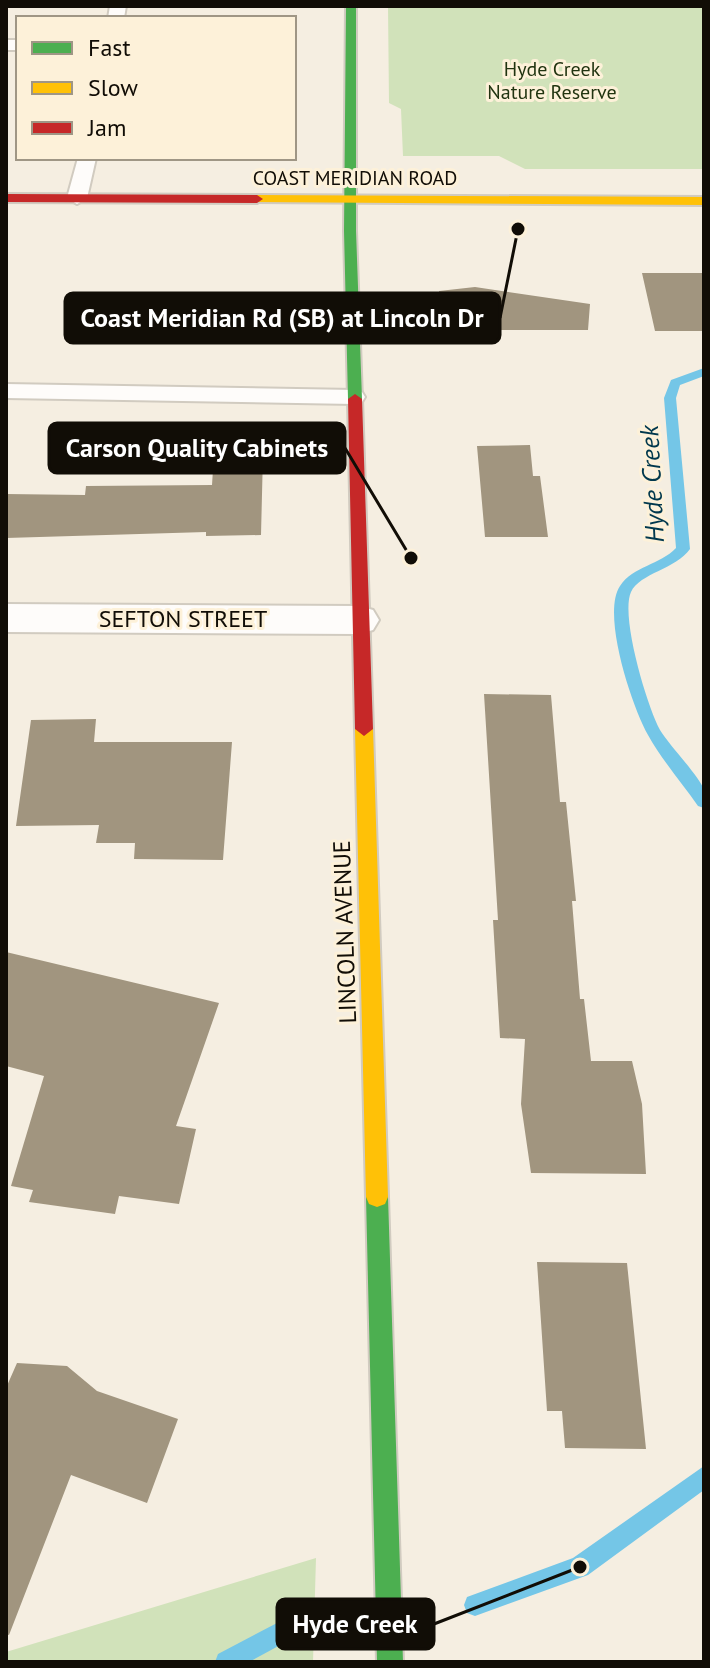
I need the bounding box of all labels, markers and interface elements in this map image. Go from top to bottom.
legend [16,16,296,160]
text: Fast [88,32,131,63]
park label: Hyde Creek Nature Reserve [487,56,617,105]
text: Slow [88,72,138,103]
text: Jam [87,112,126,143]
street label: COAST MERIDIAN ROAD [253,165,457,191]
callout: Coast Meridian Rd (SB) at Lincoln Dr [65,293,500,343]
text: Coast Meridian Rd (SB) at Lincoln Dr [80,301,484,334]
callout: Carson Quality Cabinets [49,423,345,473]
water label: Hyde Creek [632,423,671,543]
text: Carson Quality Cabinets [66,431,328,464]
street label: SEFTON STREET [99,603,267,634]
street label: LINCOLN AVENUE [326,840,363,1024]
callout: Hyde Creek [277,1599,434,1649]
text: Hyde Creek [292,1607,418,1640]

